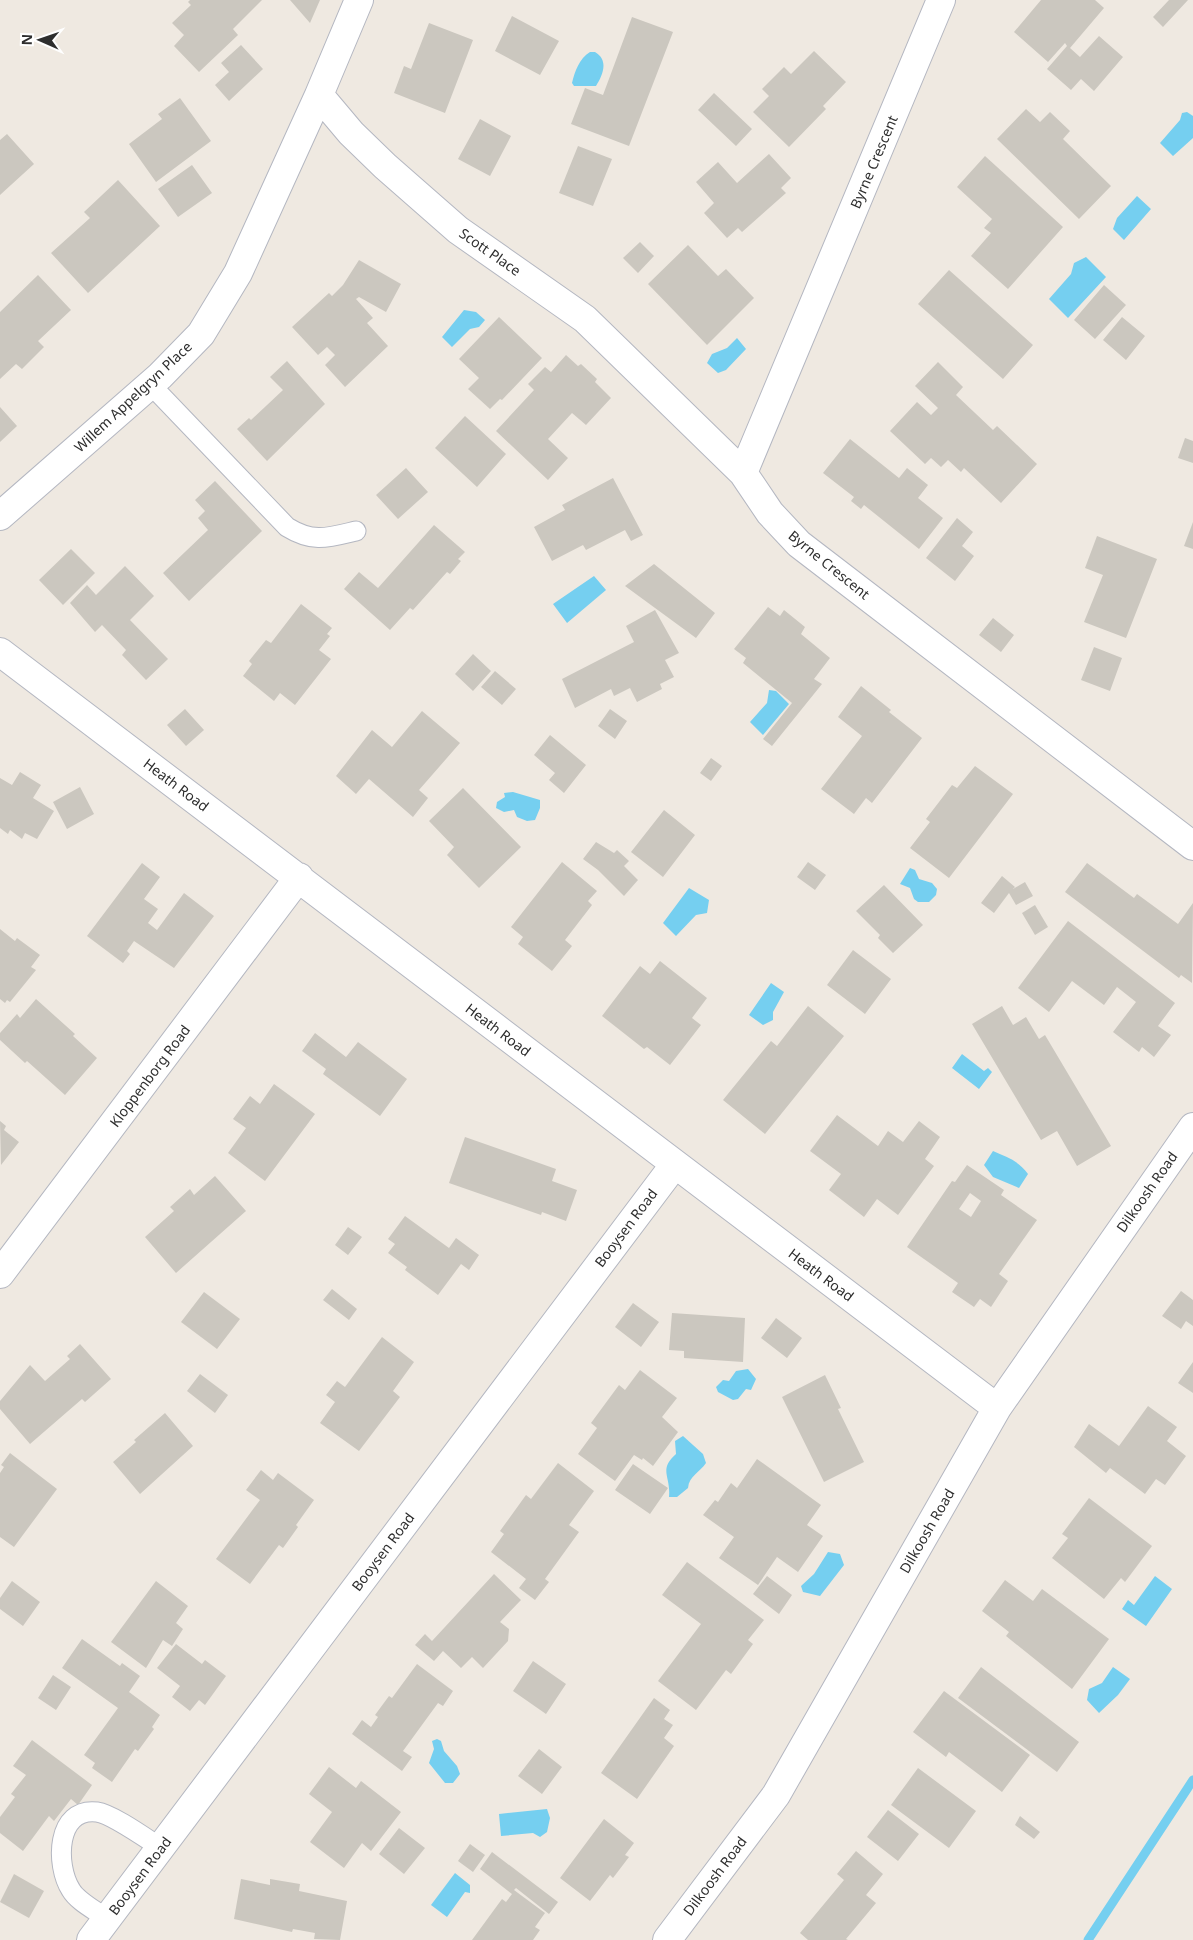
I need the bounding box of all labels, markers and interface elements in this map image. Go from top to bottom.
north arrow [15,15,65,65]
text: N [17,34,36,46]
street label: Byrne Crescent [845,112,902,211]
street label: Scott Place [456,223,525,280]
street label: Willem Appelgryn Place [70,337,196,456]
street label: Byrne Crescent [785,526,874,603]
street label: Heath Road [140,754,213,815]
street label: Heath Road [462,999,535,1060]
street label: Kloppenborg Road [105,1021,194,1131]
street label: Dilkoosh Road [1112,1148,1181,1236]
street label: Booysen Road [590,1185,661,1271]
street label: Heath Road [785,1244,858,1305]
street label: Dilkoosh Road [895,1485,958,1576]
street label: Booysen Road [347,1509,418,1595]
street label: Dilkoosh Road [679,1832,751,1919]
street label: Booysen Road [104,1833,175,1919]

